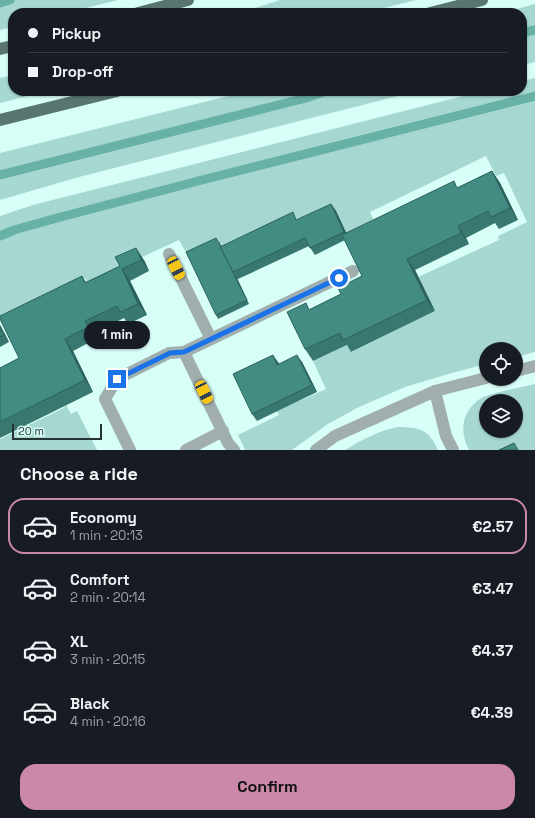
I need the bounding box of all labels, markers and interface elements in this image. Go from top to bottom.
text: Pickup [52,24,101,43]
text: Drop-off [52,62,113,81]
car [165,255,187,281]
route start [330,269,348,287]
callout: 1 min [84,321,150,349]
text: 1 min [101,326,133,343]
map controls [479,342,523,438]
button: locate [479,342,523,386]
route end [108,370,126,388]
car [193,379,215,405]
button: layers [479,394,523,438]
scale bar [12,422,102,441]
text: 20 m [18,424,44,438]
text: Choose a ride [20,462,138,485]
icon: car [22,508,58,544]
text: Economy [70,508,137,527]
text: €2.57 [472,517,513,536]
text: 1 min · 20:13 [70,527,143,544]
icon: car [22,570,58,606]
text: Comfort [70,570,130,589]
text: €3.47 [472,579,513,598]
text: 2 min · 20:14 [70,589,146,606]
icon: car [22,632,58,668]
text: XL [70,632,88,651]
text: €4.37 [471,641,513,660]
text: 3 min · 20:15 [70,651,145,668]
icon: car [22,694,58,730]
text: Black [70,694,110,713]
text: €4.39 [470,703,513,722]
text: 4 min · 20:16 [70,713,146,730]
button: Confirm [20,764,515,810]

